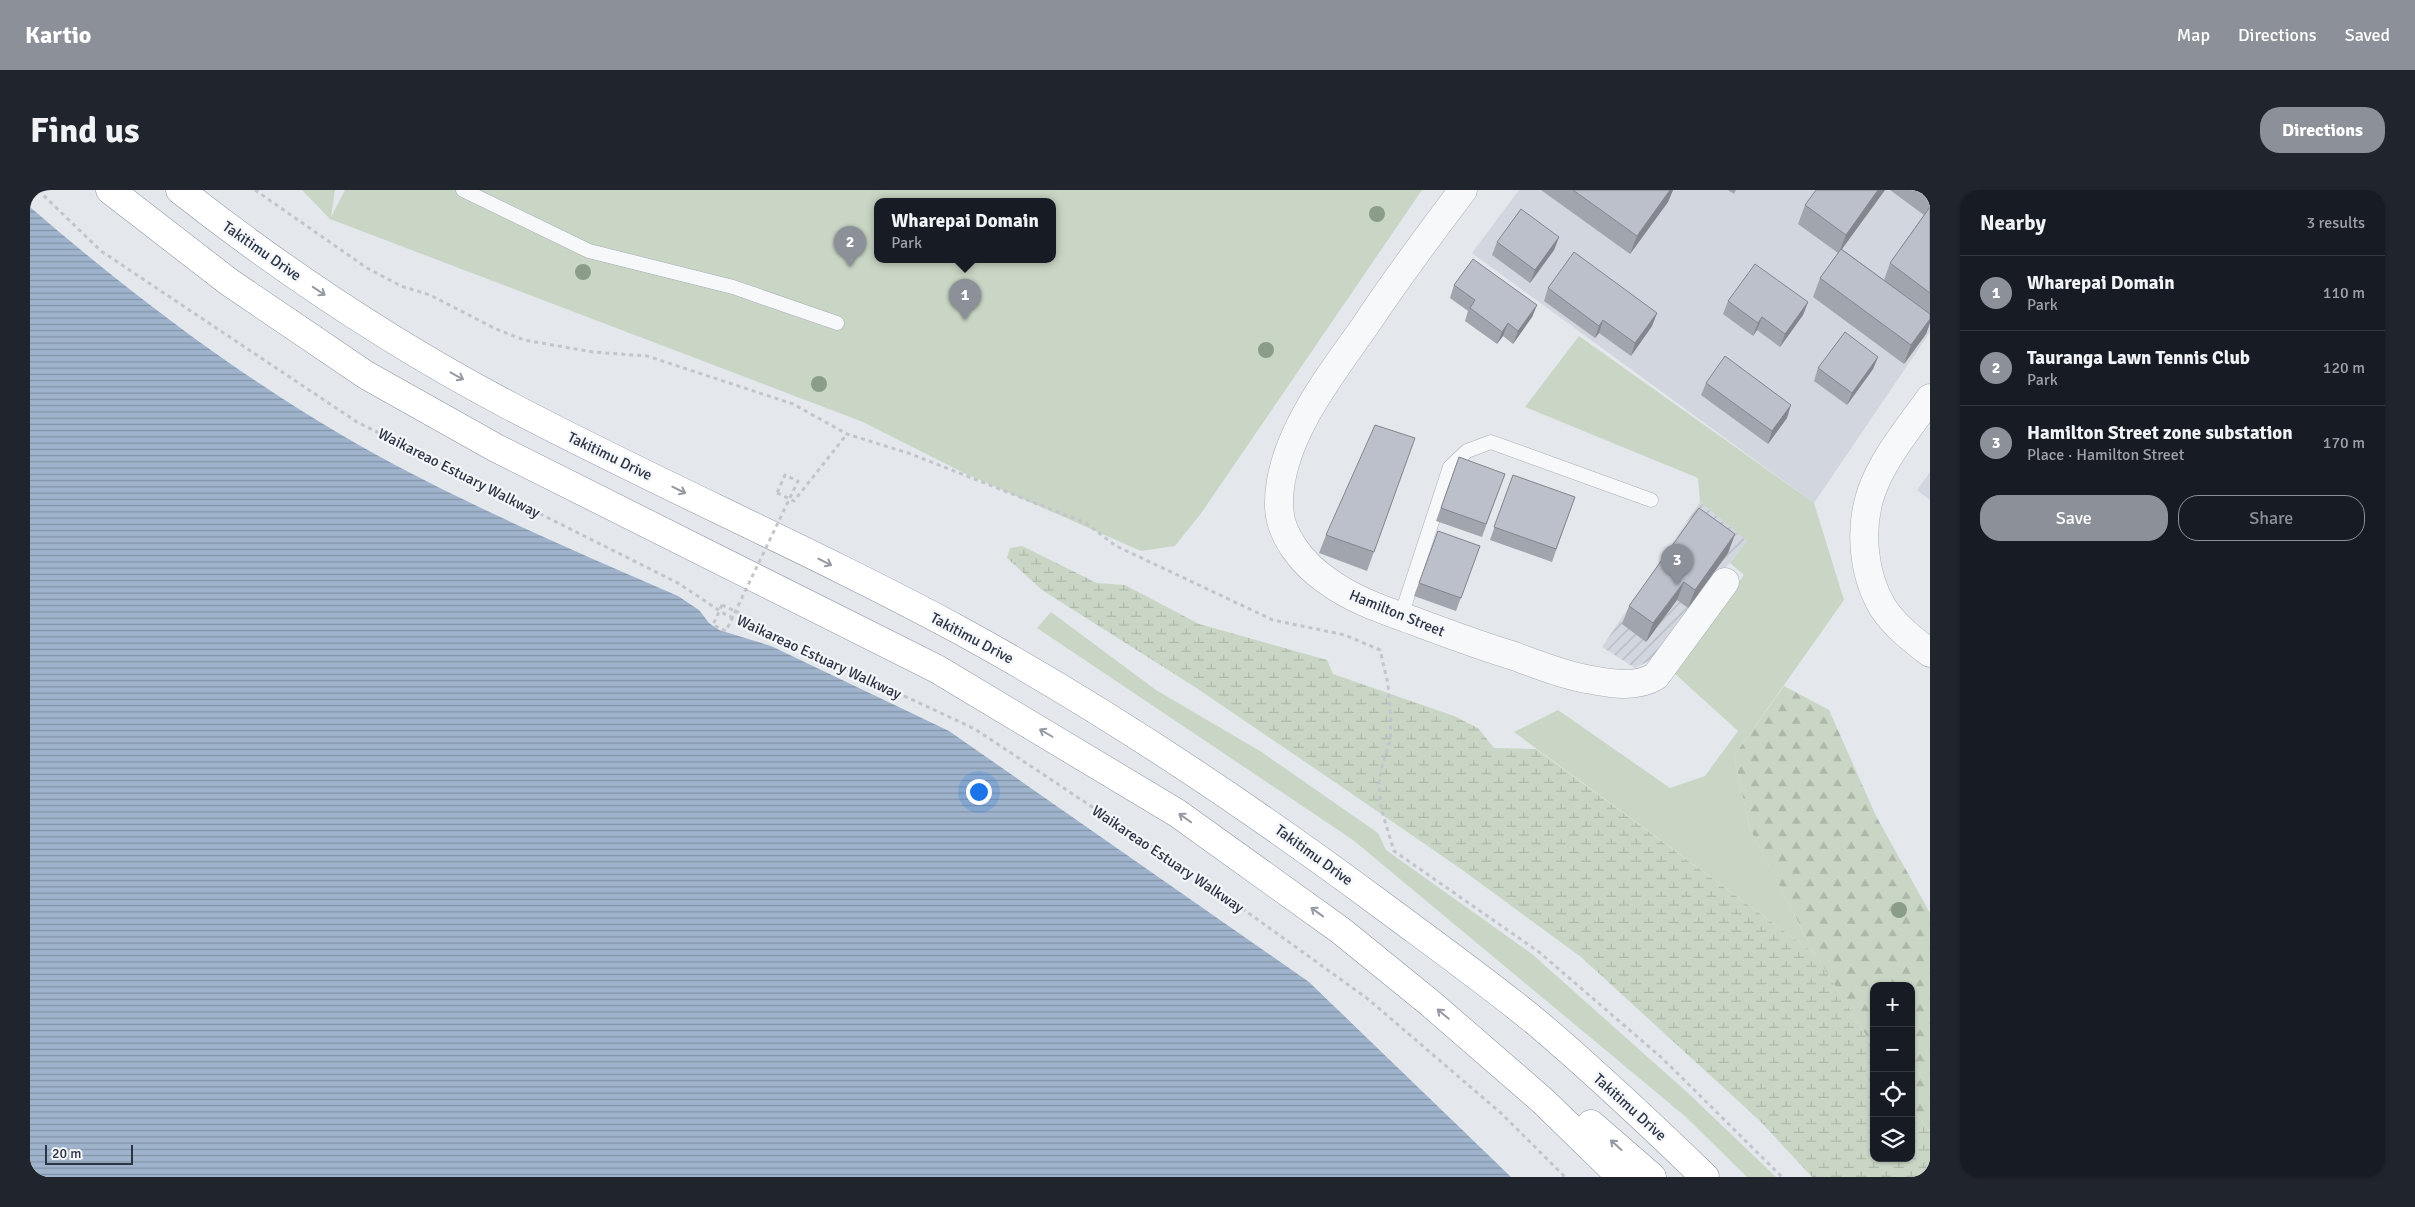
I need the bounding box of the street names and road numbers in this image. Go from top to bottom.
street label: Takitimu Drive [219,217,305,285]
street label: Waikareao Estuary Walkway [375,424,543,522]
street label: Takitimu Drive [565,428,655,484]
street label: Hamilton Street [1347,586,1447,640]
street label: Takitimu Drive [927,609,1017,667]
street label: Waikareao Estuary Walkway [734,611,904,703]
street label: Waikareao Estuary Walkway [1089,801,1247,917]
street label: Takitimu Drive [1272,821,1356,889]
street label: Takitimu Drive [1590,1070,1670,1144]

